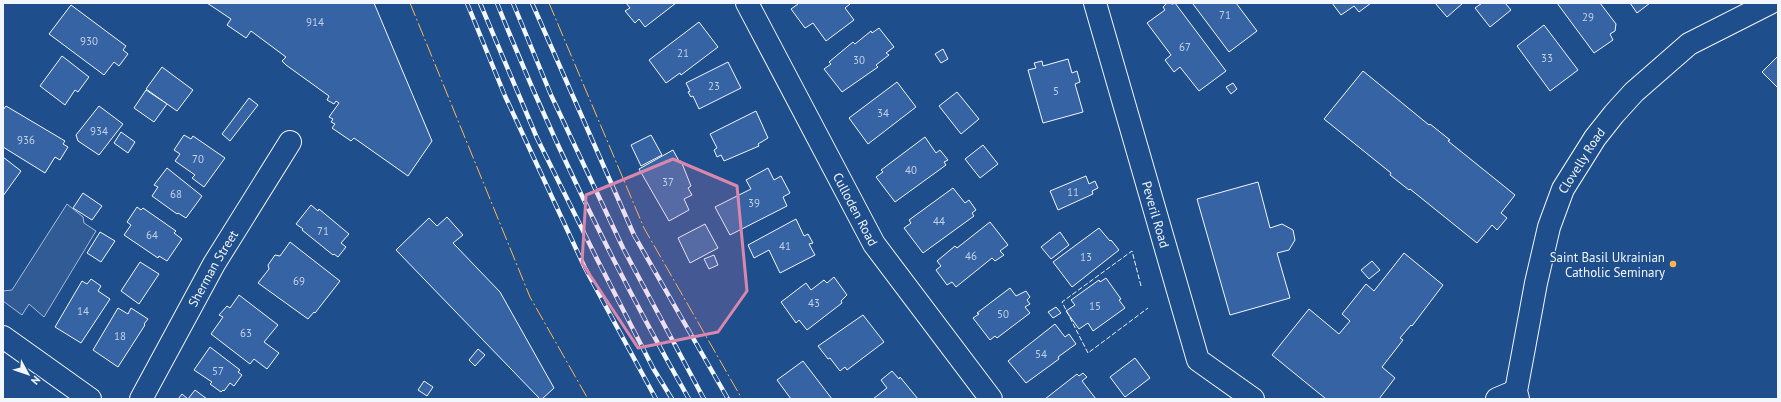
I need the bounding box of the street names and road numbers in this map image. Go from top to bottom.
street label: Clovelly Road [1554,124,1609,197]
street label: Culloden Road [829,170,881,249]
street label: Peveril Road [1138,179,1173,250]
street label: Sherman Street [184,227,242,310]

